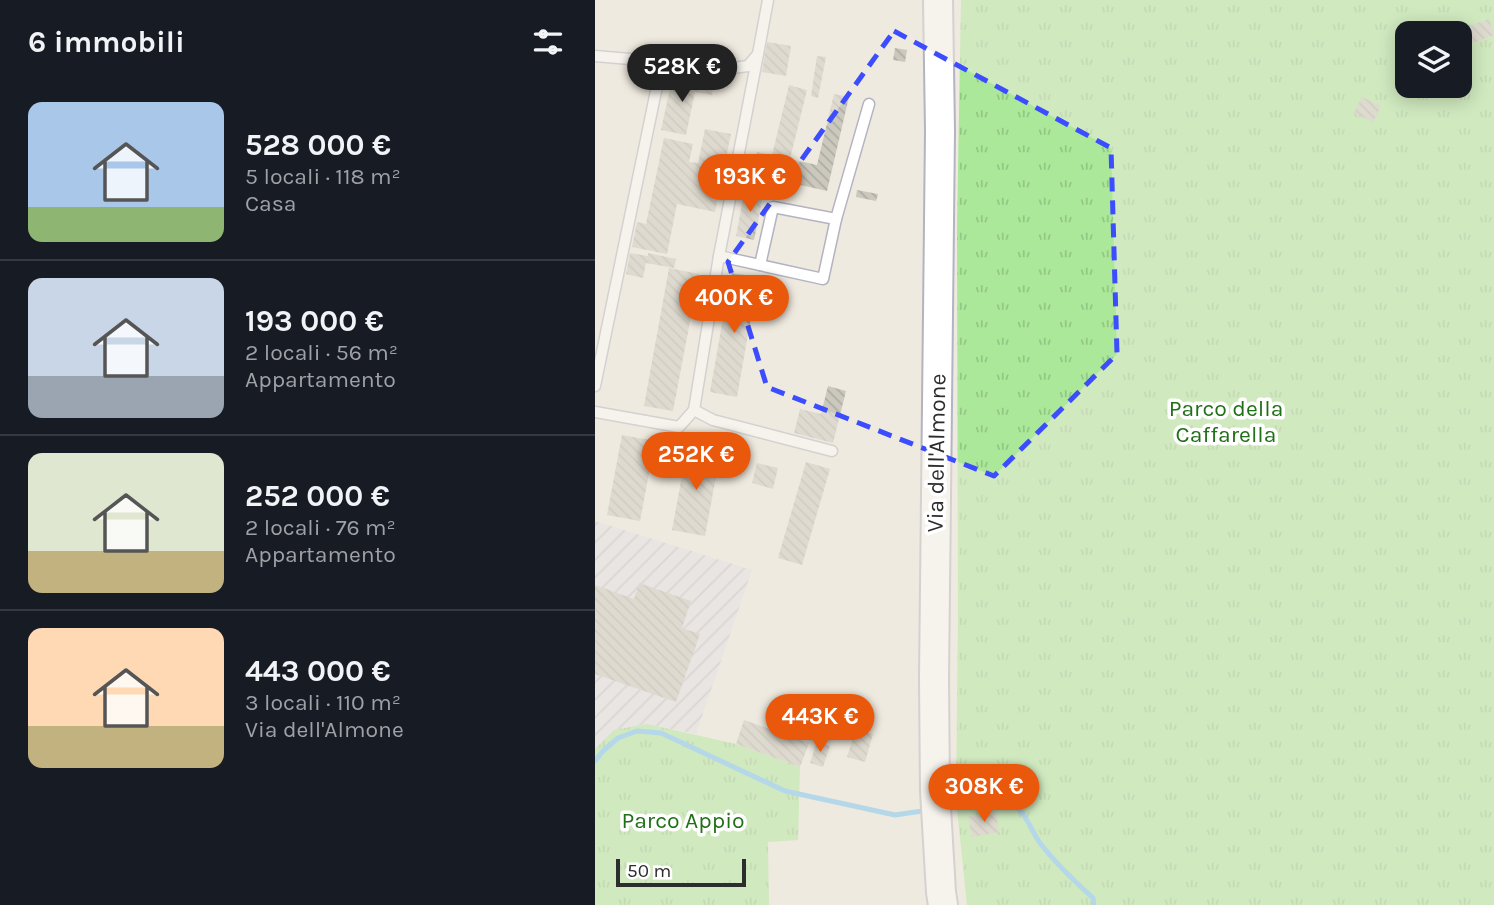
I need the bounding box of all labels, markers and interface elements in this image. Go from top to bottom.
map controls [1395,21,1472,98]
button: layers [1395,21,1472,98]
icon: filters [529,23,567,61]
text: 6 immobili [28,24,185,60]
pin: 528K € [625,44,739,104]
text: 528K € [643,53,721,80]
text: 528 000 € [245,127,391,163]
icon: home [84,130,168,214]
pin: 193K € [693,154,807,214]
text: 5 locali · 118 m² [245,163,401,190]
text: 193K € [714,163,786,190]
text: Casa [245,190,297,217]
pin: 400K € [677,276,791,335]
text: 400K € [695,284,773,311]
text: 193 000 € [245,303,384,339]
icon: home [84,306,168,390]
text: 2 locali · 56 m² [245,339,398,366]
text: Appartamento [245,366,396,393]
street label: Via dell'Almone [922,373,951,533]
park label: Parco della Caffarella [1169,395,1283,448]
pin: 252K € [639,433,753,492]
text: 252K € [658,441,734,468]
text: 252 000 € [245,478,390,514]
icon: home [84,481,168,565]
text: 2 locali · 76 m² [245,514,396,541]
text: Appartamento [245,541,396,568]
text: 443 000 € [245,653,390,689]
icon: home [84,656,168,740]
text: 3 locali · 110 m² [245,689,401,716]
pin: 443K € [763,694,877,754]
text: 443K € [781,703,859,730]
text: Via dell'Almone [245,716,404,743]
pin: 308K € [927,764,1041,824]
text: 308K € [944,773,1024,800]
park label: Parco Appio [621,807,745,834]
scale bar [616,856,745,888]
text: 50 m [627,860,671,882]

